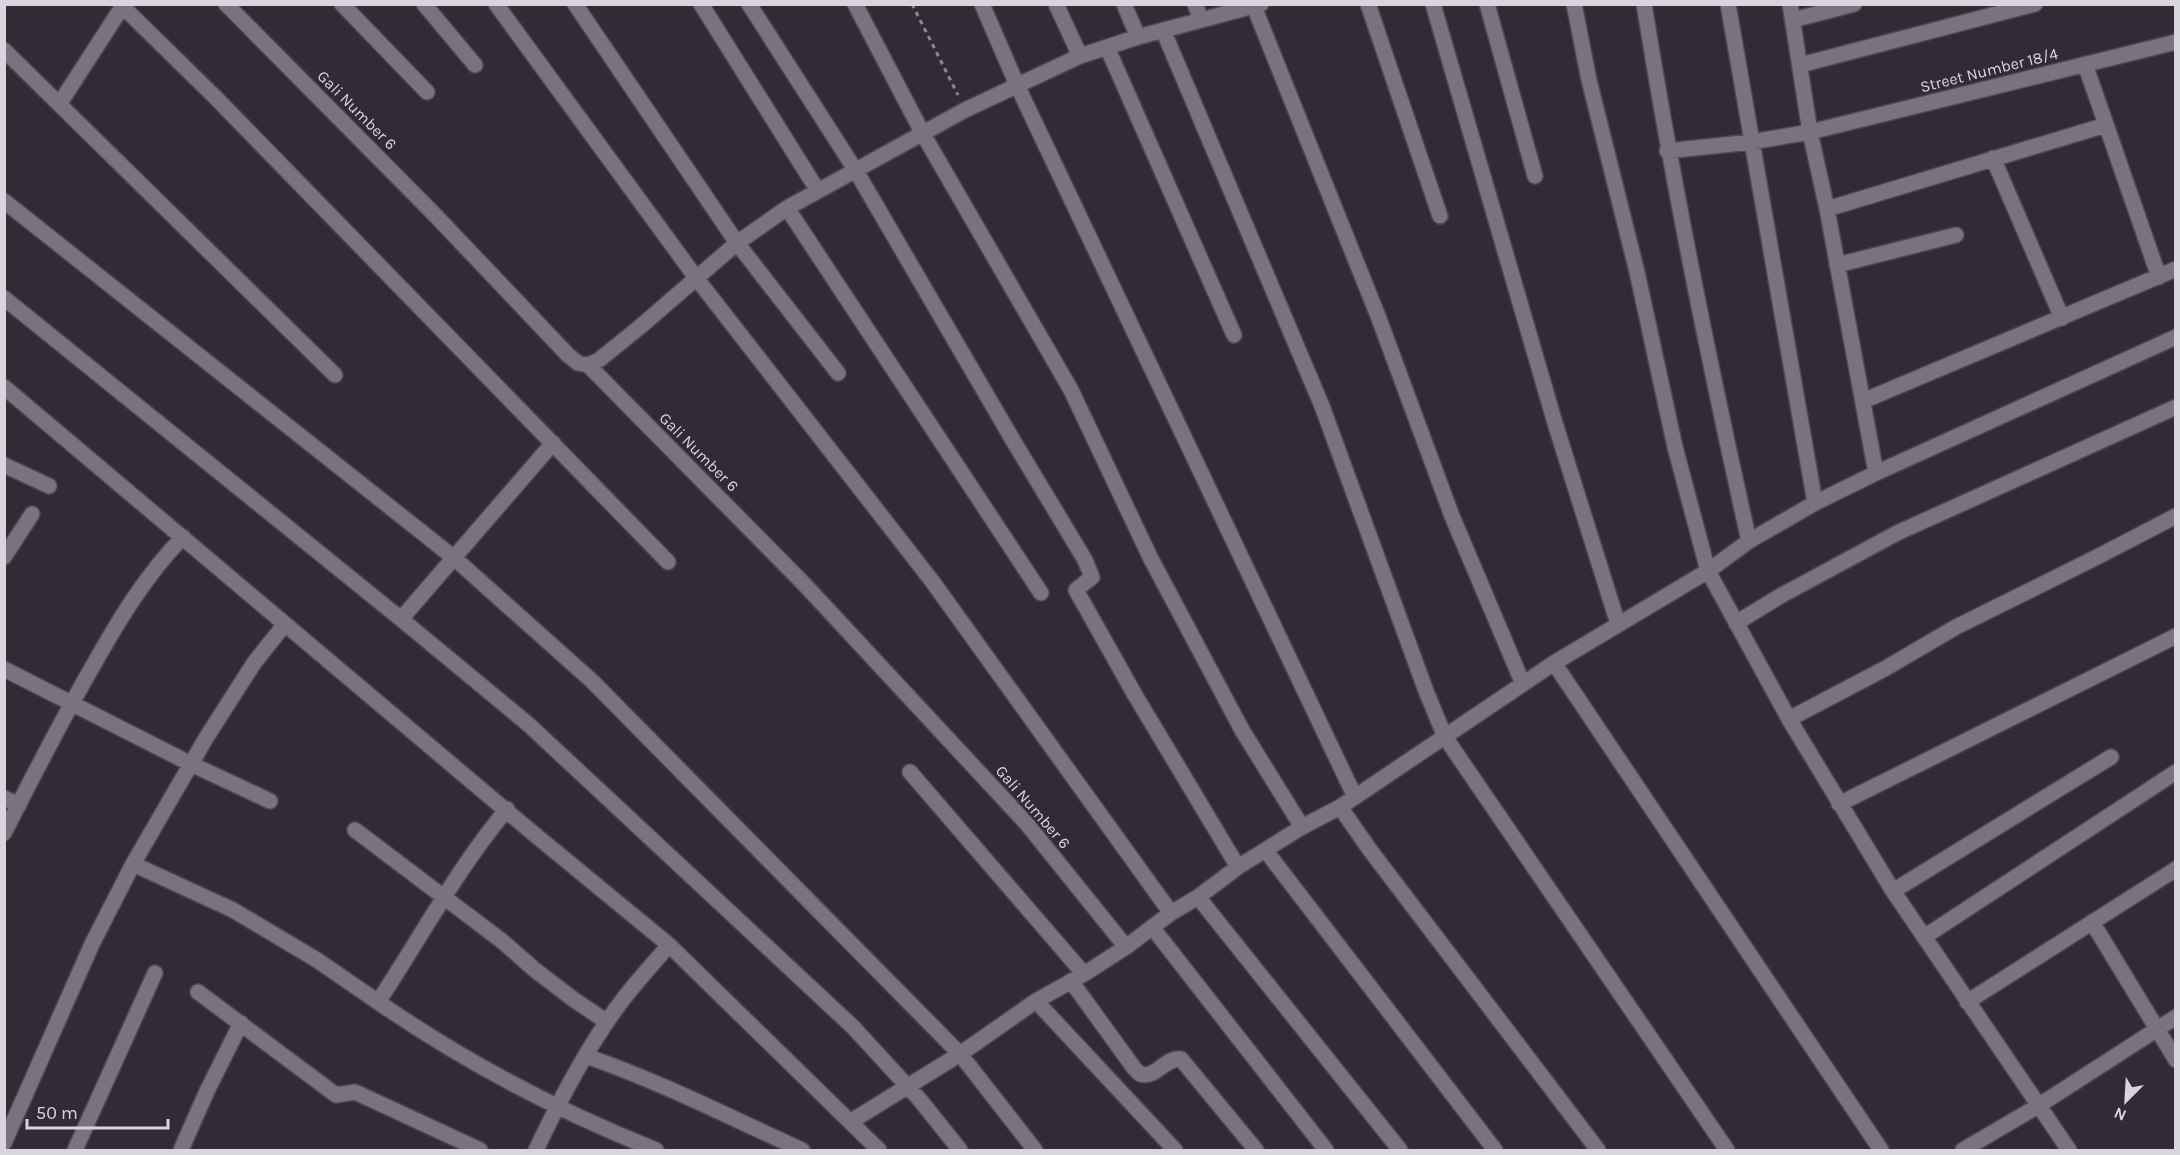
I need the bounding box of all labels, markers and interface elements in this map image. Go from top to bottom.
street label: Street Number 18/4 [1918,44,2060,96]
street label: Gali Number 6 [313,66,401,154]
street label: Gali Number 6 [655,408,743,496]
street label: Gali Number 6 [992,761,1074,853]
north arrow [2096,1071,2156,1131]
scale bar [27,1092,168,1130]
text: 50 m [36,1102,78,1124]
text: N [2111,1103,2129,1125]

